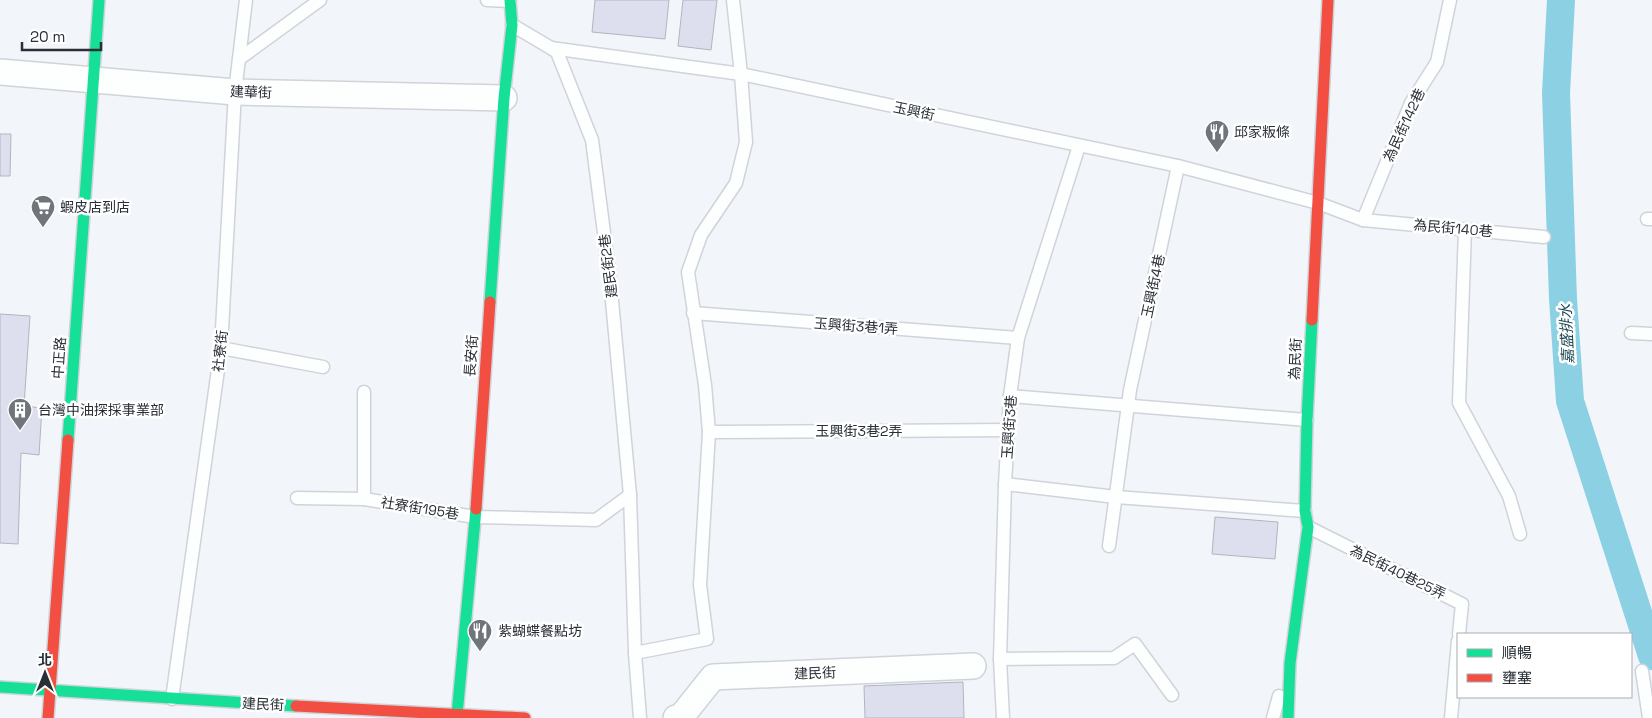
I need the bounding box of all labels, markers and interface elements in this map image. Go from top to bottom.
scale bar [22,20,101,52]
text: 20 m [30,27,65,46]
street label: 建華街 [230,82,272,102]
street label: 為民街142巷 [1379,85,1429,165]
street label: 玉興街 [892,98,936,124]
restaurant icon: 邱家粄條 [1204,119,1230,153]
place label: 邱家粄條 [1234,123,1290,141]
supermarket icon: 蝦皮店到店 [30,194,56,228]
place label: 蝦皮店到店 [60,198,130,216]
street label: 為民街140巷 [1413,216,1493,240]
street label: 建民街2巷 [595,233,621,299]
street label: 玉興街4巷 [1137,252,1169,320]
water label: 嘉盛排水 [1555,303,1578,364]
street label: 玉興街3巷1弄 [813,314,899,338]
street label: 社寮街 [209,329,231,373]
street label: 長安街 [461,334,481,378]
street label: 中正路 [49,336,69,380]
street label: 為民街 [1285,338,1305,380]
street label: 玉興街3巷 [998,394,1020,460]
building icon: 台灣中油探採事業部 [7,397,33,431]
place label: 台灣中油探採事業部 [38,401,164,419]
street label: 玉興街3巷2弄 [816,422,902,440]
street label: 社寮街195巷 [380,493,460,523]
street label: 為民街40巷25弄 [1347,541,1449,603]
restaurant icon: 紫蝴蝶餐點坊 [467,618,493,652]
place label: 紫蝴蝶餐點坊 [498,622,582,640]
legend [1457,633,1632,698]
text: 順暢 [1502,643,1532,662]
north arrow [20,648,70,698]
text: 北 [38,651,52,669]
street label: 建民街 [794,663,836,683]
text: 壅塞 [1502,668,1532,687]
street label: 建民街 [242,694,284,714]

